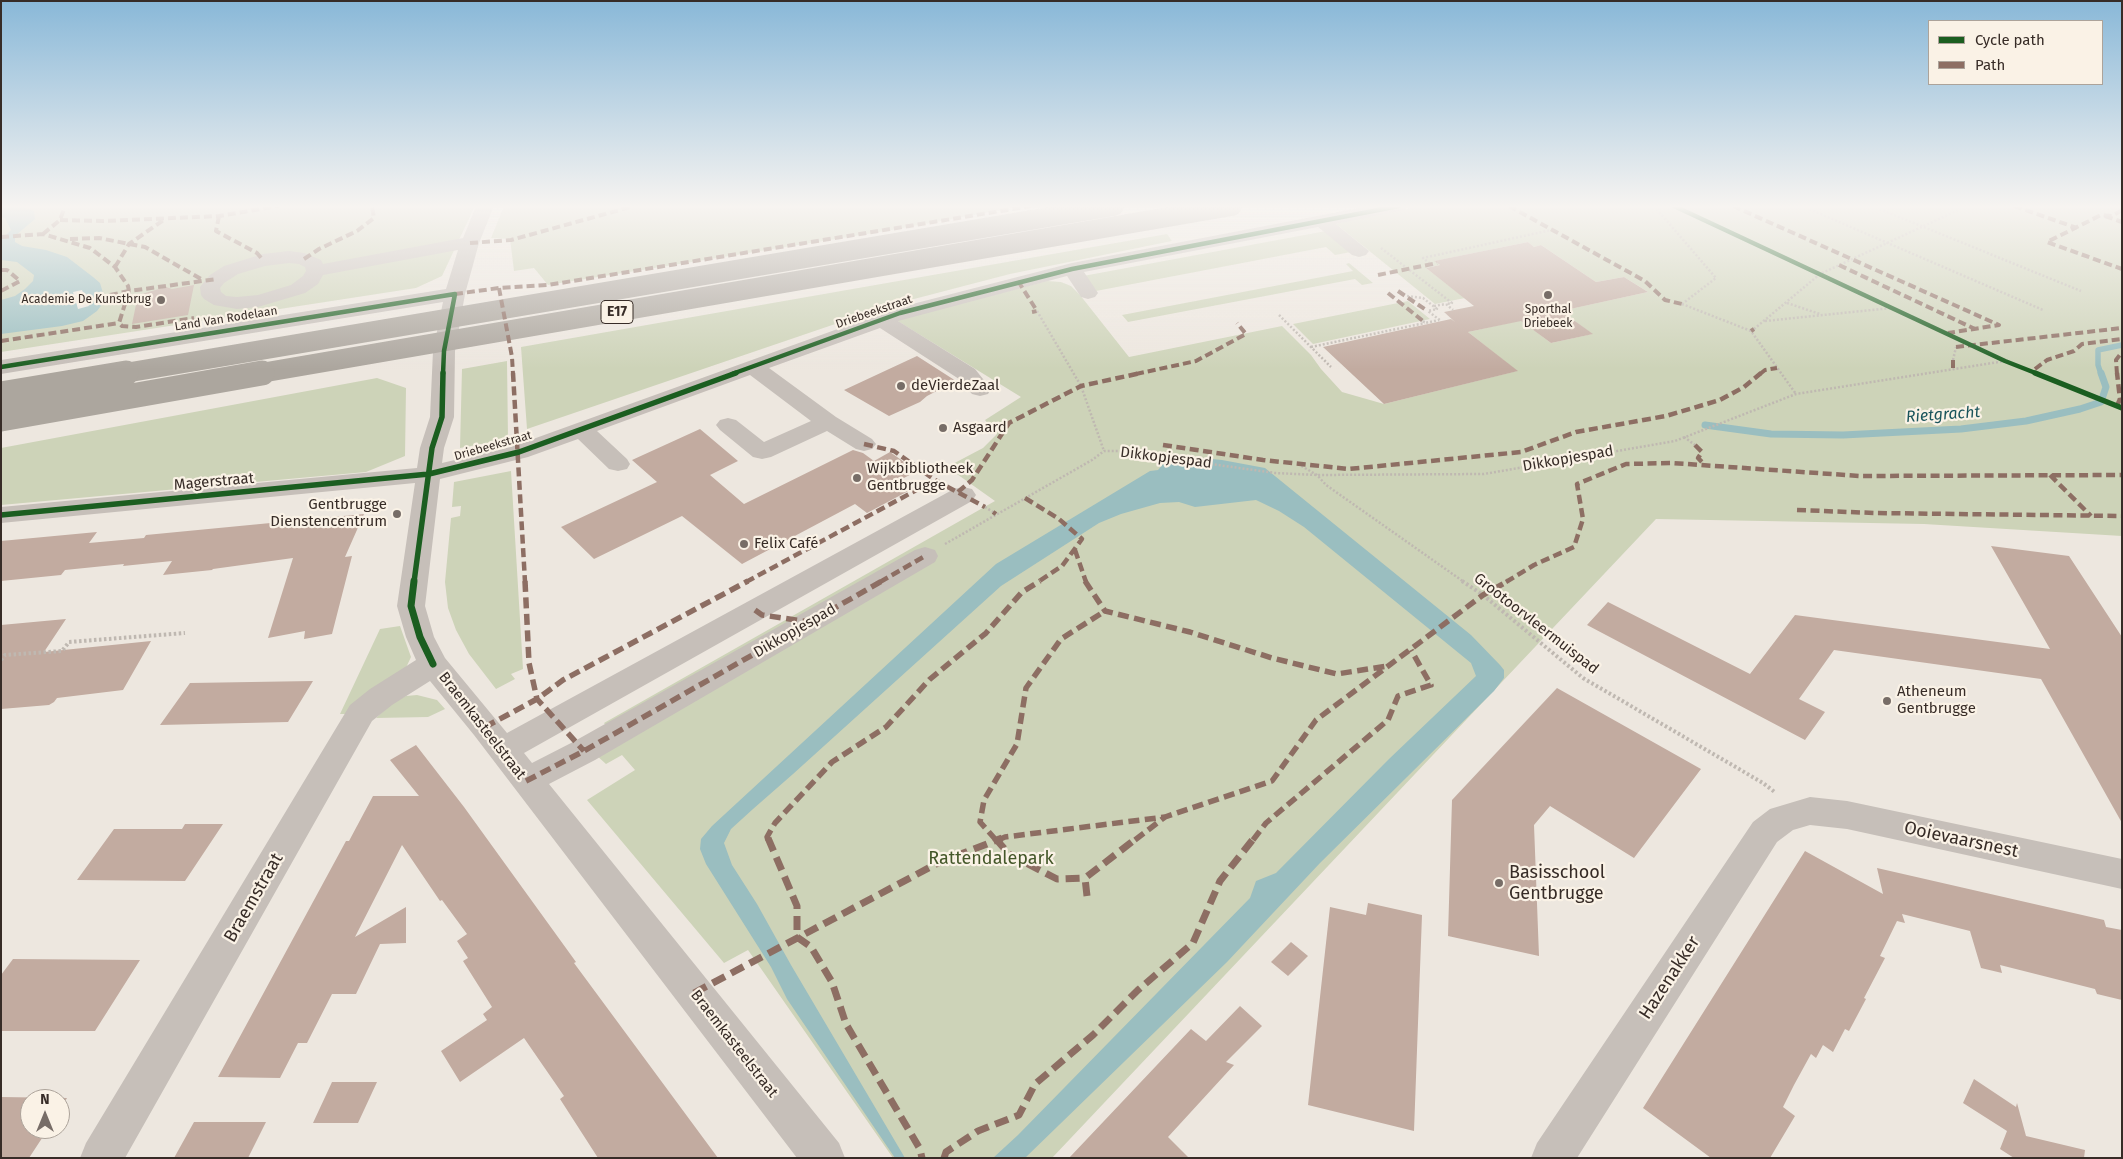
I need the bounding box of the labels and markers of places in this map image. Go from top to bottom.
marker: Sporthal Driebeek [1542,289,1554,301]
place label: Academie De Kunstbrug [22,293,151,307]
marker: Academie De Kunstbrug [155,294,167,306]
place label: Sporthal Driebeek [1524,303,1572,331]
place label: deVierdeZaal [911,377,999,395]
marker: deVierdeZaal [895,380,907,392]
place label: Asgaard [953,419,1007,437]
marker: Asgaard [937,422,949,434]
place label: Wijkbibliotheek Gentbrugge [867,460,973,495]
marker: Wijkbibliotheek Gentbrugge [851,472,863,484]
place label: Gentbrugge Dienstencentrum [270,496,387,531]
marker: Gentbrugge Dienstencentrum [391,508,403,520]
place label: Felix Café [754,535,818,553]
marker: Felix Café [738,538,750,550]
place label: Atheneum Gentbrugge [1897,683,1976,718]
marker: Atheneum Gentbrugge [1881,695,1893,707]
place label: Basisschool Gentbrugge [1509,862,1605,904]
marker: Basisschool Gentbrugge [1493,877,1505,889]

